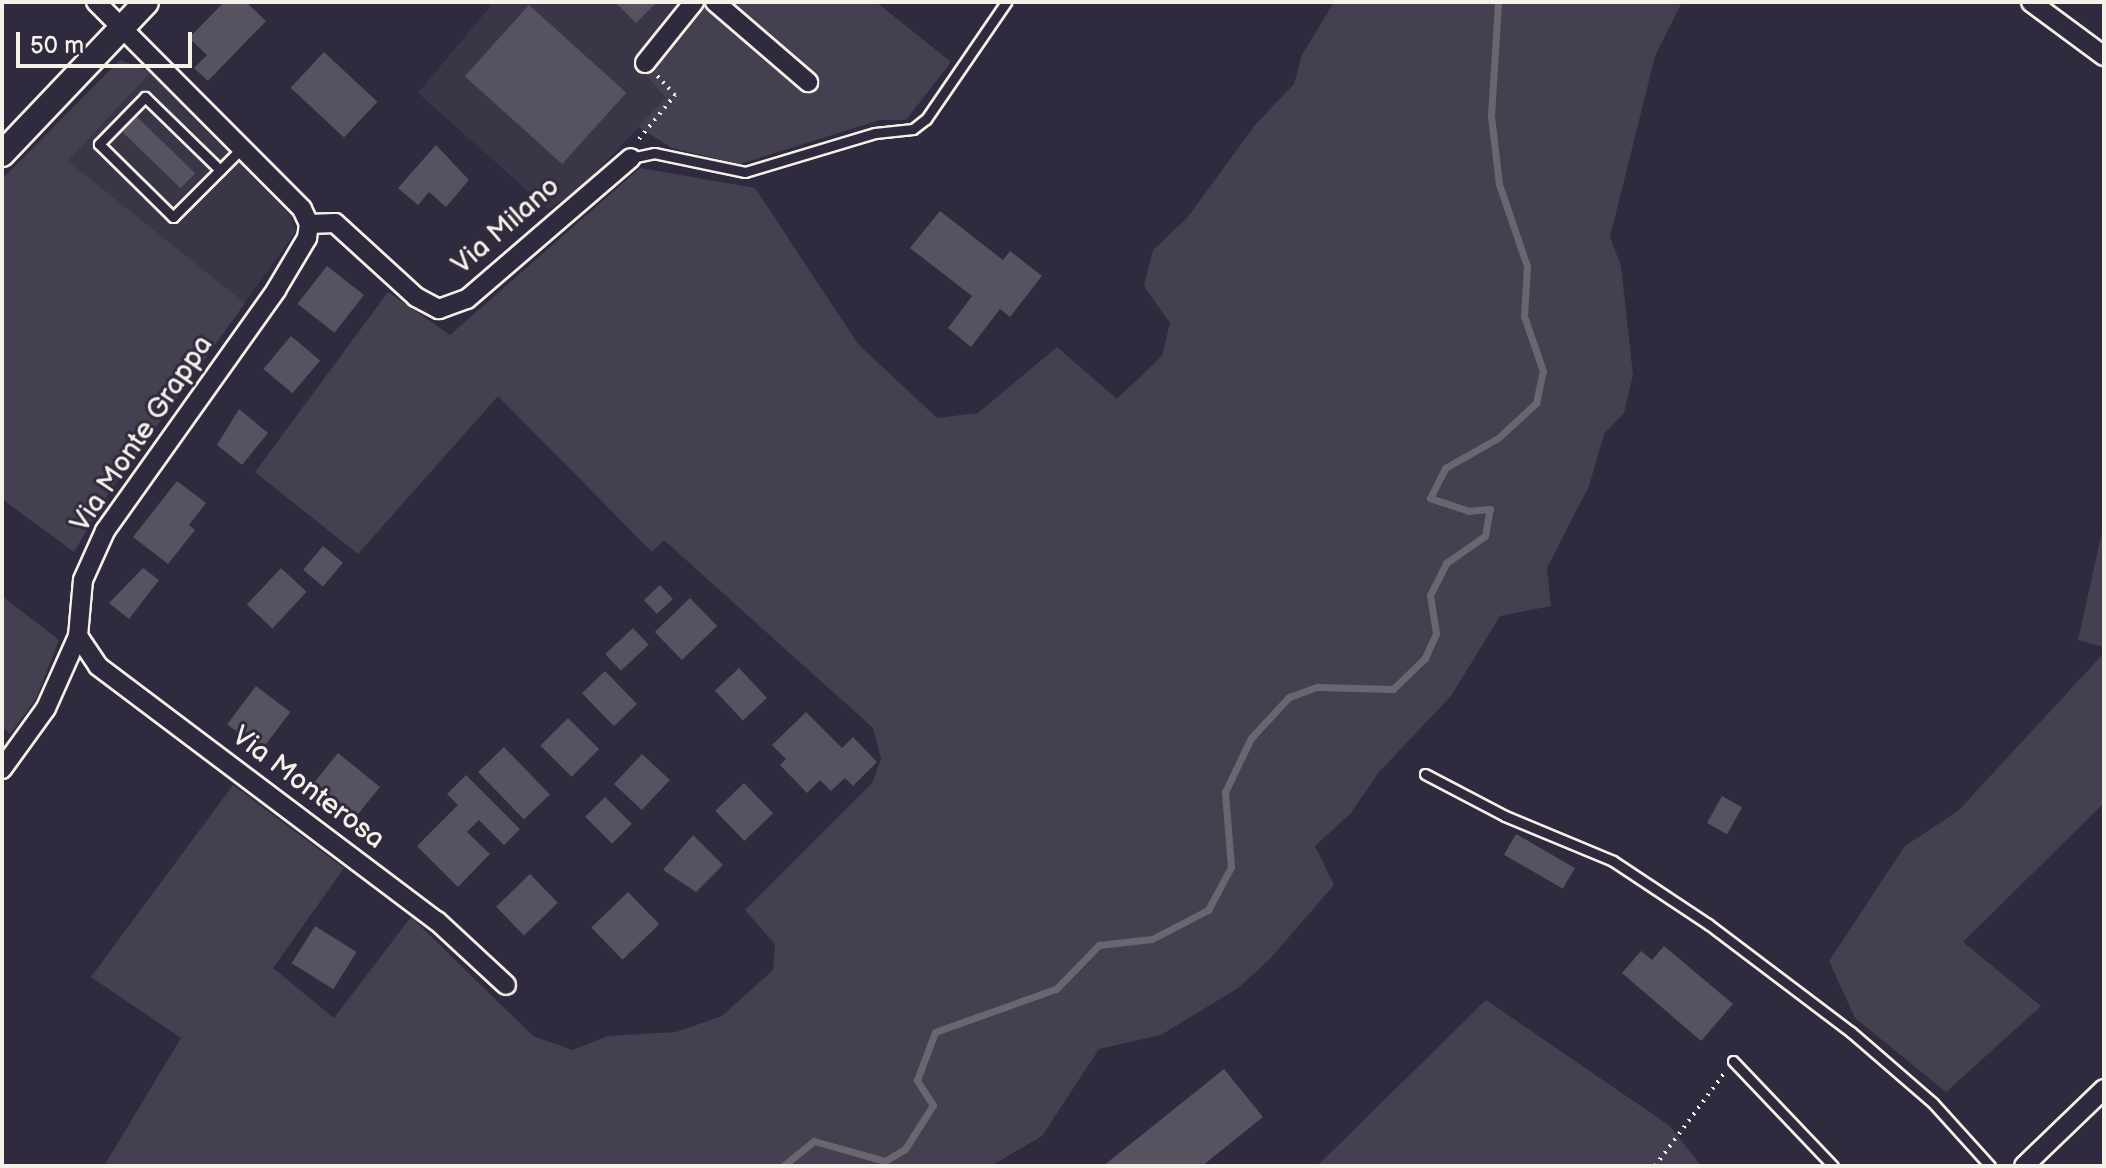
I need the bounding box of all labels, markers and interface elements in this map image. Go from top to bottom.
scale bar [20,16,196,66]
text: 50 m [30,31,84,60]
street label: Via Milano [445,170,567,282]
street label: Via Monte Grappa [64,329,220,539]
street label: Via Monterosa [225,720,391,856]

